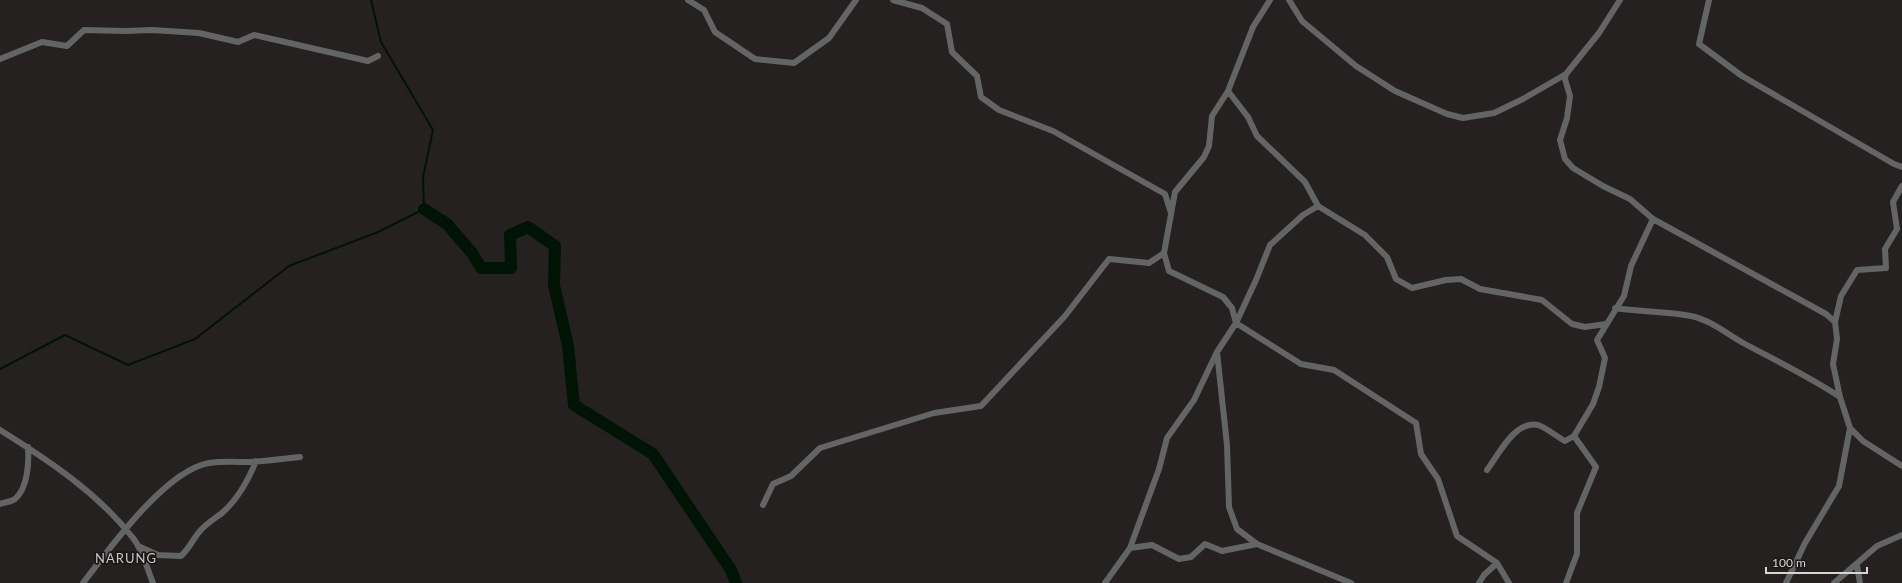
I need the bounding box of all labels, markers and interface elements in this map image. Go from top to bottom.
scale bar [1766,549,1867,575]
district label: NARUNG [95,550,157,566]
text: 100 m [1772,555,1806,570]

